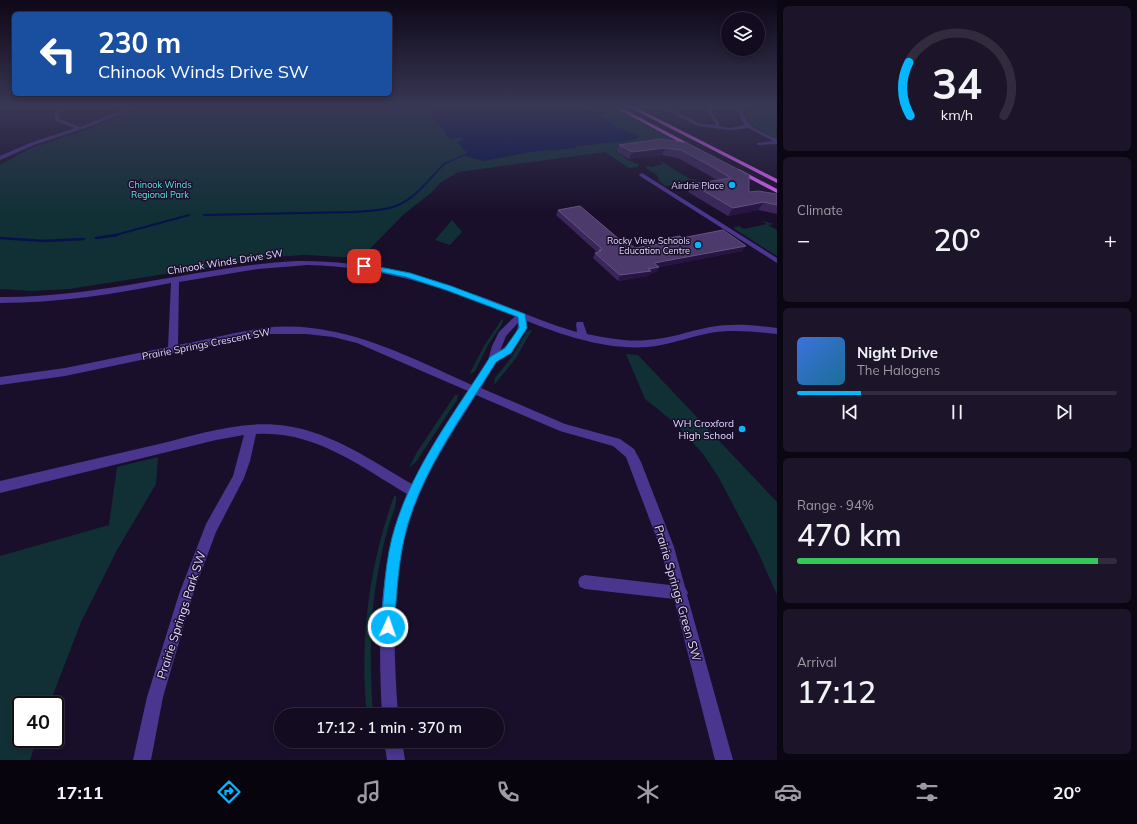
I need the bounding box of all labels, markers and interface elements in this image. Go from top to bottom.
map controls [721,12,765,56]
button: layers [721,12,765,56]
text: 230 m [98,25,181,60]
icon: left [32,28,84,80]
text: 34 [932,57,982,109]
text: Chinook Winds Drive SW [98,60,309,83]
text: km/h [941,106,973,124]
park label: Chinook Winds Regional Park [128,179,192,200]
place label: Airdrie Place [671,180,724,191]
marker: Airdrie Place [727,180,737,190]
text: Climate [797,202,843,218]
text: 20° [933,221,981,259]
text: − [797,226,810,254]
text: + [1104,226,1117,254]
place label: Rocky View Schools Education Centre [607,235,690,256]
marker: Rocky View Schools Education Centre [693,240,703,250]
street label: Chinook Winds Drive SW [166,246,284,278]
pin [347,249,381,283]
icon: arrive [353,255,375,277]
street label: Prairie Springs Crescent SW [141,325,271,363]
text: Night Drive [857,343,938,362]
text: The Halogens [857,362,940,378]
icon: previous [839,401,861,423]
icon: pause [946,401,968,423]
icon: next [1053,401,1075,423]
place label: WH Croxford High School [673,417,734,442]
marker: WH Croxford High School [737,424,747,434]
text: Range · 94% [797,497,874,513]
text: 470 km [797,516,902,554]
street label: Prairie Springs Green SW [651,523,705,663]
street label: Prairie Springs Park SW [153,549,209,681]
position arrow [367,606,409,648]
text: Arrival [797,654,837,670]
text: 17:12 [797,673,876,711]
speed limit sign: 40 [12,696,64,748]
text: 17:12 · 1 min · 370 m [316,718,462,737]
icon: directions [215,778,243,806]
icon: music [355,778,383,806]
icon: phone [494,778,522,806]
icon: climate [634,778,662,806]
icon: car [774,778,802,806]
icon: filters [913,778,941,806]
text: 17:11 [56,781,103,804]
text: 20° [1053,781,1081,804]

